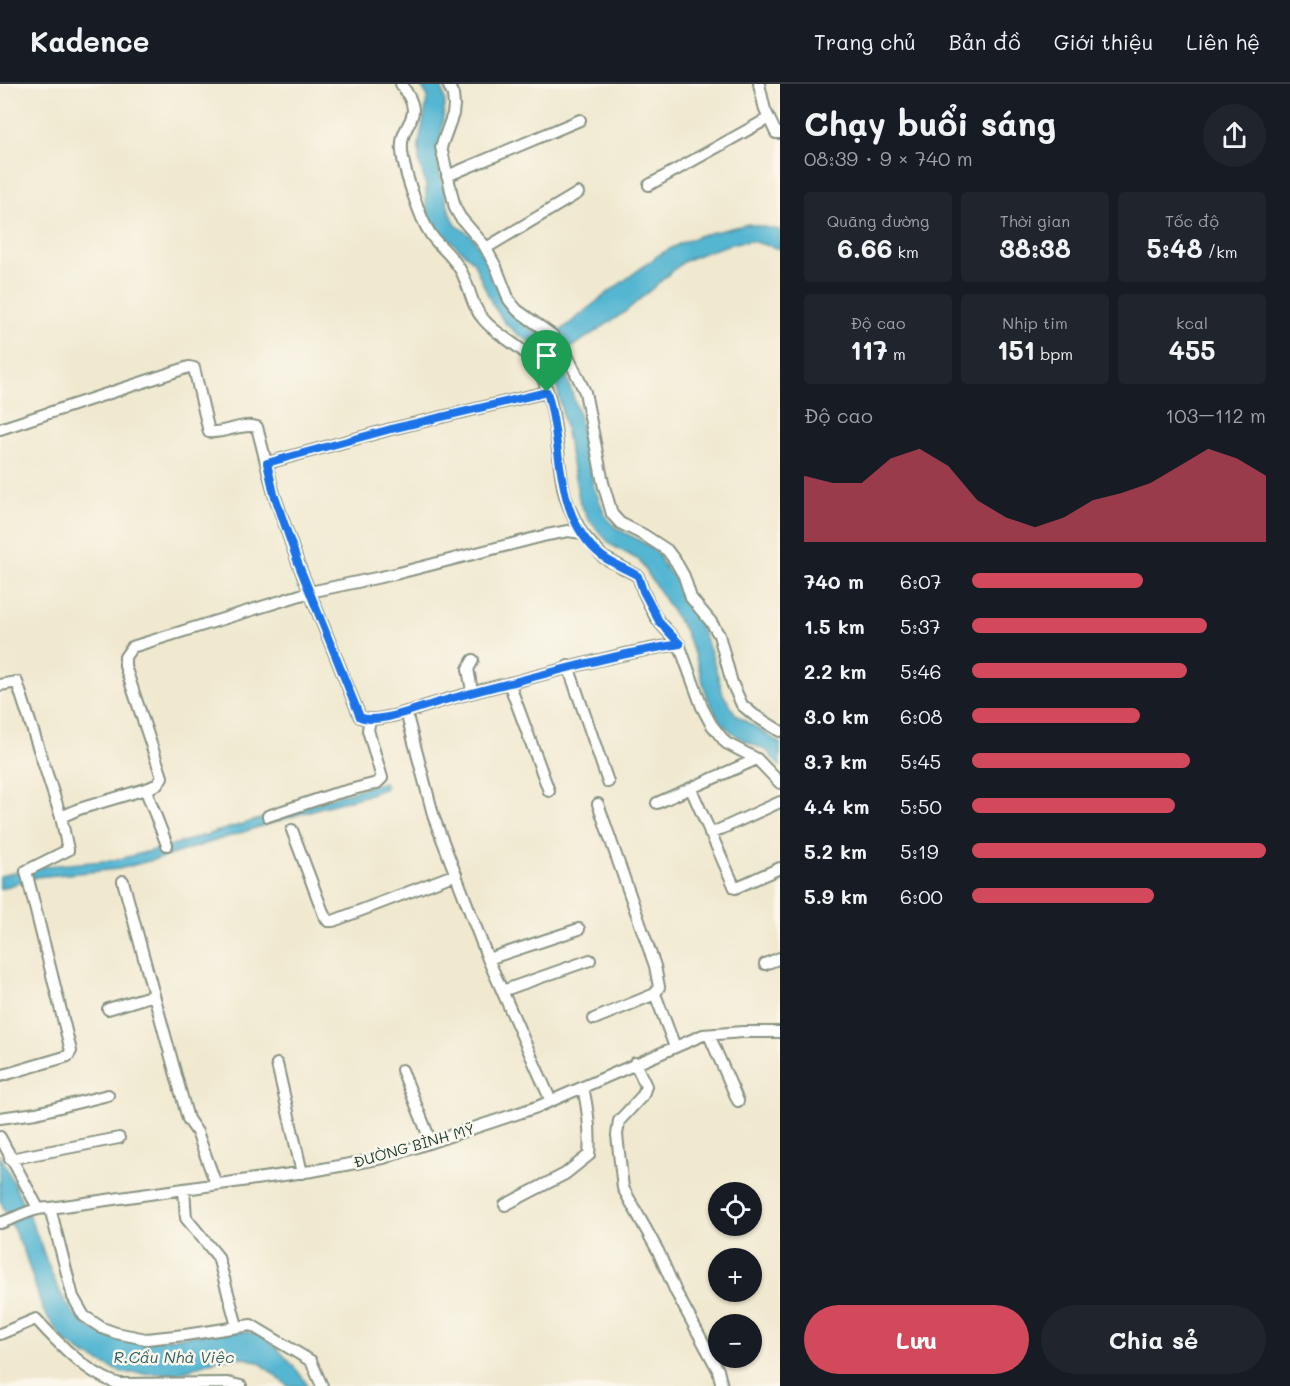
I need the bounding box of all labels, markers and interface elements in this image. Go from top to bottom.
text: Kadence [30,23,150,59]
text: Trang chủ [814,28,916,55]
text: Bản đồ [949,28,1021,55]
text: Giới thiệu [1054,28,1153,55]
text: Liên hệ [1186,28,1260,55]
text: Chạy buổi sáng [804,101,1056,144]
button: share [1203,104,1266,167]
text: 08:39 · 9 × 740 m [804,145,973,171]
text: Quãng đường [827,210,929,231]
text: Thời gian [1000,210,1070,231]
text: Tốc độ [1165,210,1219,231]
text: 6.66 [837,231,892,265]
text: 38:38 [999,231,1071,265]
text: 5:48 [1147,231,1203,265]
text: km [892,241,919,262]
text: /km [1203,241,1237,262]
text: Độ cao [850,312,906,333]
text: Nhịp tim [1002,312,1068,333]
text: kcal [1176,312,1208,333]
pin [521,330,572,392]
text: 117 [850,333,888,367]
text: 151 [997,333,1035,367]
text: 455 [1169,333,1215,367]
icon: arrive [530,339,563,372]
text: m [888,343,906,364]
text: bpm [1035,343,1073,364]
text: Độ cao [804,402,873,428]
text: 103–112 m [1165,402,1266,428]
text: 740 m [804,568,864,594]
text: 6:07 [900,568,942,594]
text: 1.5 km [804,613,865,639]
text: 5:37 [900,613,941,639]
text: 2.2 km [804,658,866,684]
text: 5:46 [900,658,942,684]
text: 3.0 km [804,703,869,729]
text: 6:08 [900,703,943,729]
text: 3.7 km [804,748,867,774]
text: 5:45 [900,748,941,774]
text: 4.4 km [804,793,869,819]
text: 5:50 [900,793,942,819]
text: 5.2 km [804,838,867,864]
text: 5:19 [900,838,939,864]
text: 5.9 km [804,883,868,909]
text: 6:00 [900,883,943,909]
street label: ĐƯỜNG BÌNH MỸ [351,1118,477,1172]
map controls [708,1182,762,1368]
button: locate [708,1182,762,1236]
button: + [708,1248,762,1302]
button: Lưu [804,1305,1029,1374]
button: Chia sẻ [1041,1305,1266,1374]
button: − [708,1314,762,1368]
water label: R.Cầu Nhà Việc [113,1346,235,1367]

